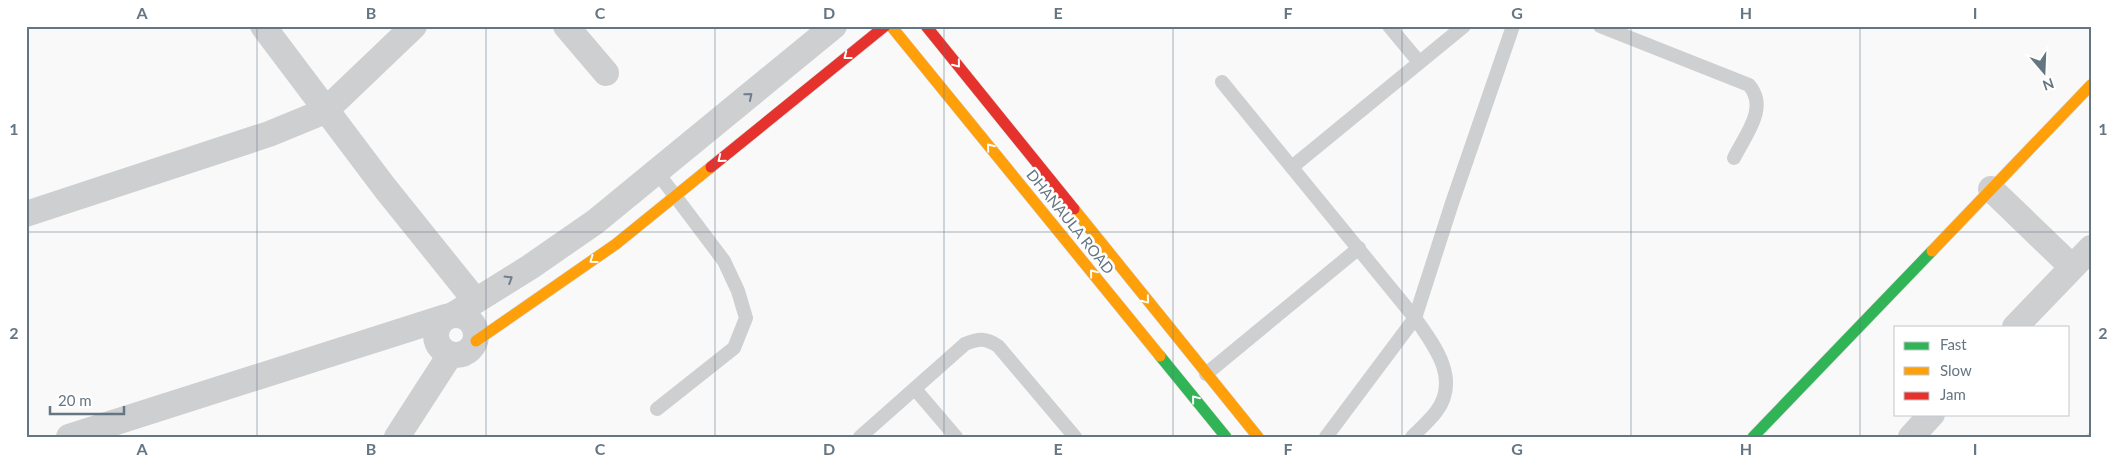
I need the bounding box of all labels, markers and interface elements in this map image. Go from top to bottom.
text: A [135,3,148,22]
text: B [366,3,376,22]
text: C [595,3,606,22]
text: D [823,3,835,22]
text: E [1053,3,1063,22]
text: F [1283,3,1293,22]
text: G [1511,3,1523,22]
text: H [1740,3,1752,22]
text: I [1973,3,1977,22]
north arrow [2020,48,2070,98]
one-way arrow [843,51,852,60]
one-way arrow [951,58,959,67]
text: N [2041,75,2056,95]
one-way arrow [744,93,753,102]
text: 1 [9,119,19,138]
text: 1 [2098,119,2108,138]
one-way arrow [986,144,995,153]
one-way arrow [718,154,727,162]
street label: DHANAULA ROAD [1023,166,1118,277]
one-way arrow [589,254,599,263]
one-way arrow [1090,270,1098,279]
one-way arrow [504,276,513,286]
one-way arrow [1141,294,1149,303]
text: 2 [9,323,19,342]
text: 2 [2098,323,2108,342]
legend [1894,326,2070,416]
text: Fast [1940,335,1967,353]
text: Slow [1940,361,1972,379]
scale bar [50,383,124,415]
text: Jam [1940,385,1966,403]
text: 20 m [58,391,92,409]
one-way arrow [1193,396,1201,405]
text: A [135,439,148,458]
text: B [366,439,376,458]
text: C [595,439,606,458]
text: D [823,439,835,458]
text: E [1053,439,1063,458]
text: F [1283,439,1293,458]
text: G [1511,439,1523,458]
text: H [1740,439,1752,458]
text: I [1973,439,1977,458]

